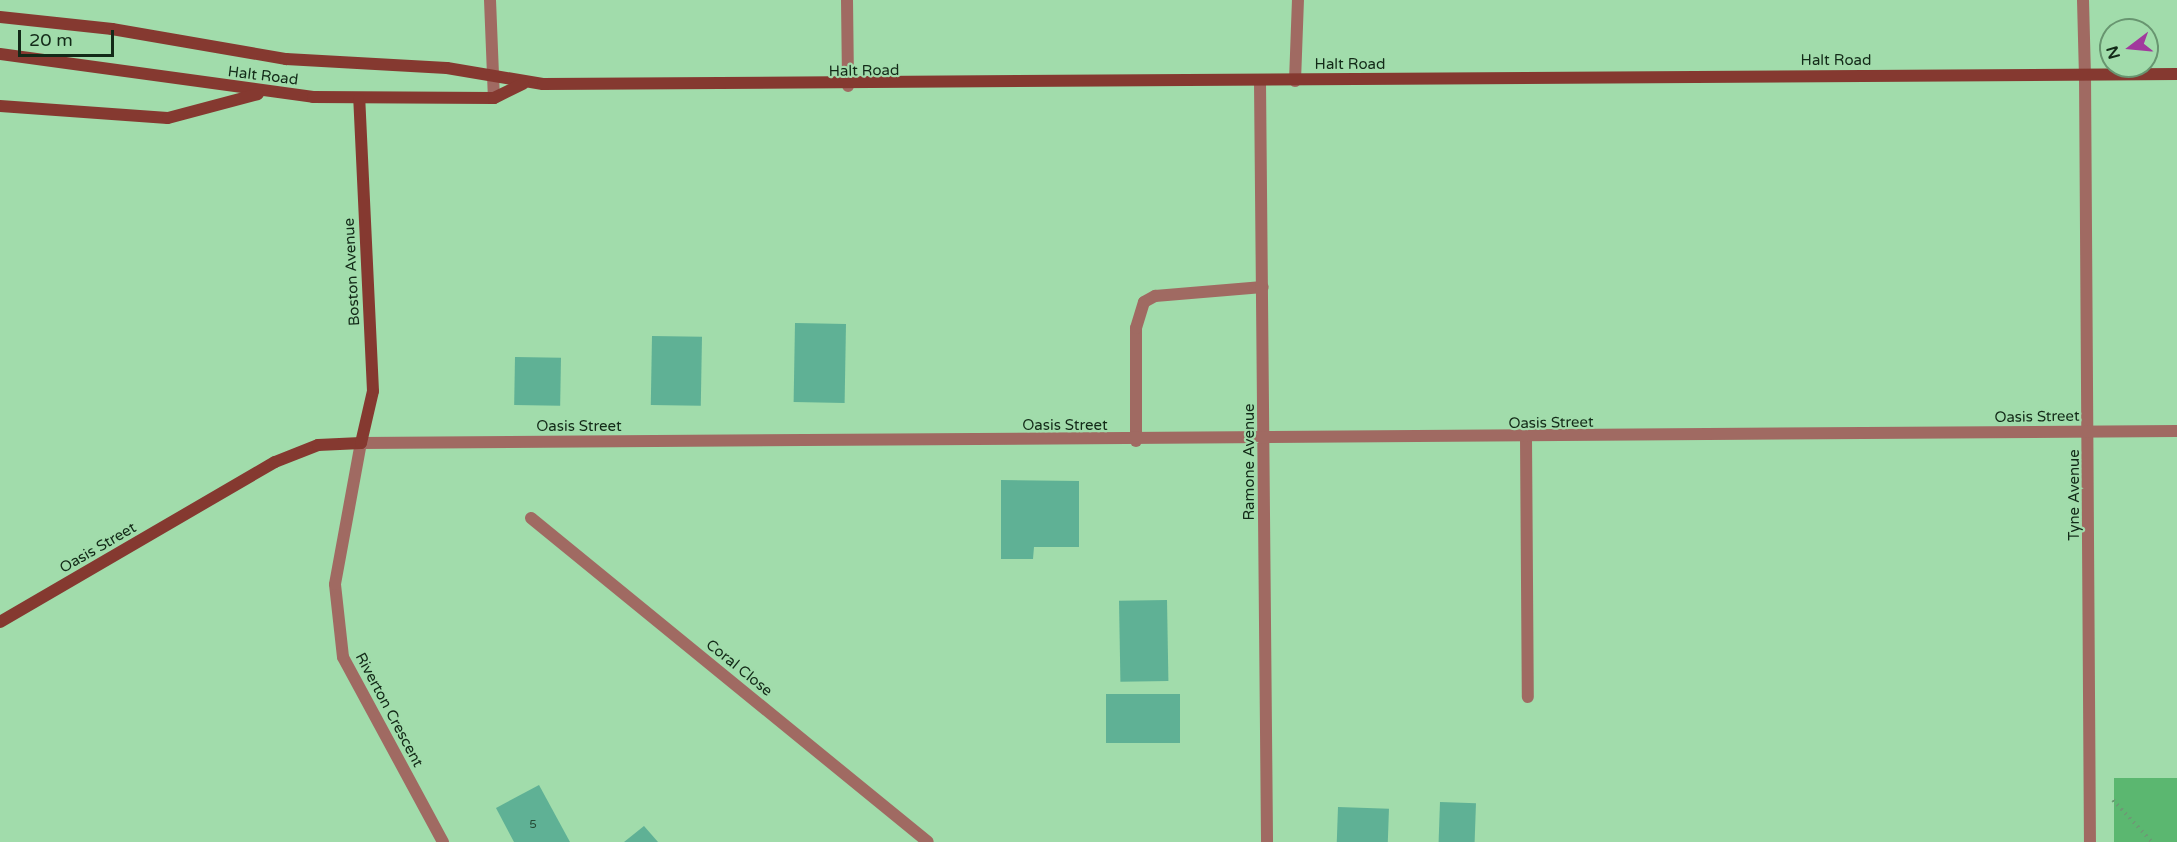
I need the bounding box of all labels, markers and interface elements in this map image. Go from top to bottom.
scale bar [21,18,117,56]
north arrow [2099,18,2159,78]
text: 20 m [29,29,73,51]
text: N [2102,43,2125,61]
street label: Halt Road [1801,52,1871,70]
street label: Halt Road [1315,56,1385,74]
street label: Halt Road [828,61,900,81]
street label: Halt Road [227,63,299,89]
street label: Boston Avenue [340,218,364,326]
street label: Ramone Avenue [1241,403,1259,521]
street label: Oasis Street [1994,407,2080,427]
street label: Oasis Street [1508,413,1594,433]
street label: Oasis Street [1022,417,1108,435]
street label: Oasis Street [536,418,622,436]
street label: Tyne Avenue [2066,449,2084,541]
street label: Oasis Street [57,519,139,577]
street label: Coral Close [702,636,776,700]
street label: Riverton Crescent [351,650,427,770]
house number: 5 [529,818,537,832]

